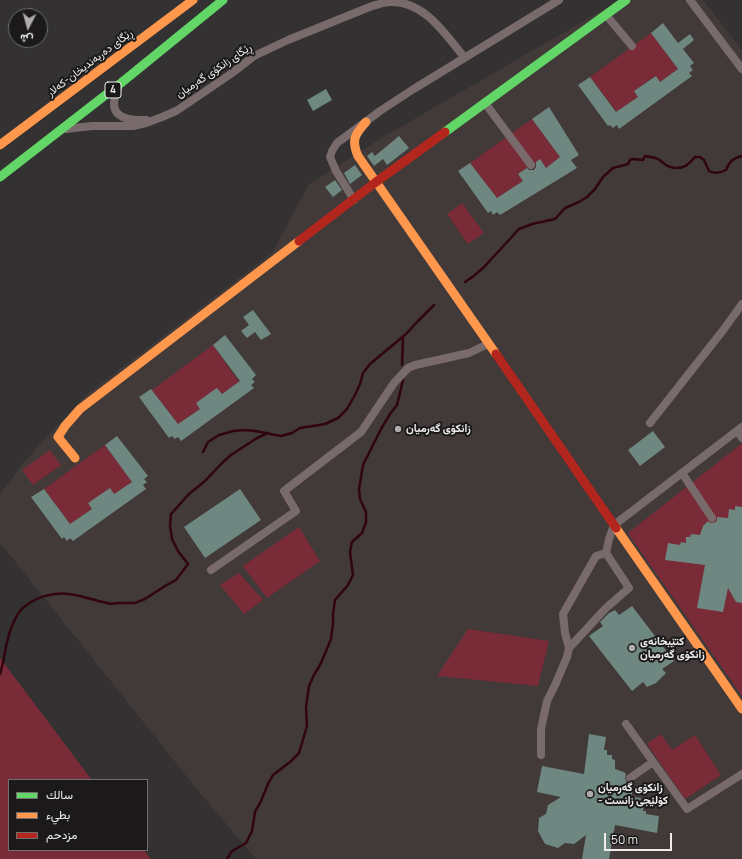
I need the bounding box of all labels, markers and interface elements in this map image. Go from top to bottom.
north arrow [8,8,48,48]
street label: ڕێگای دەربەندیخان-کەلار [45,26,135,100]
text: ش [19,31,34,48]
street label: ڕێگای زانکۆی گەرمیان [174,41,254,101]
road number: 4 [105,82,121,98]
place label: زانکۆی گەرمیان [406,422,471,436]
marker: زانکۆی گەرمیان [393,424,403,434]
place label: کتێبخانەی زانکۆی گەرمیان [640,635,705,661]
marker: کتێبخانەی زانکۆی گەرمیان [627,643,637,653]
legend [8,779,148,851]
place label: زانکۆی گەرمیان - کۆلێجی زانست [598,781,668,807]
text: سالك [46,786,73,803]
marker: زانکۆی گەرمیان - کۆلێجی زانست [585,789,595,799]
text: بطيء [46,806,70,823]
scale bar [606,825,674,851]
text: مزدحم [46,826,77,843]
text: 50 m [611,831,638,848]

